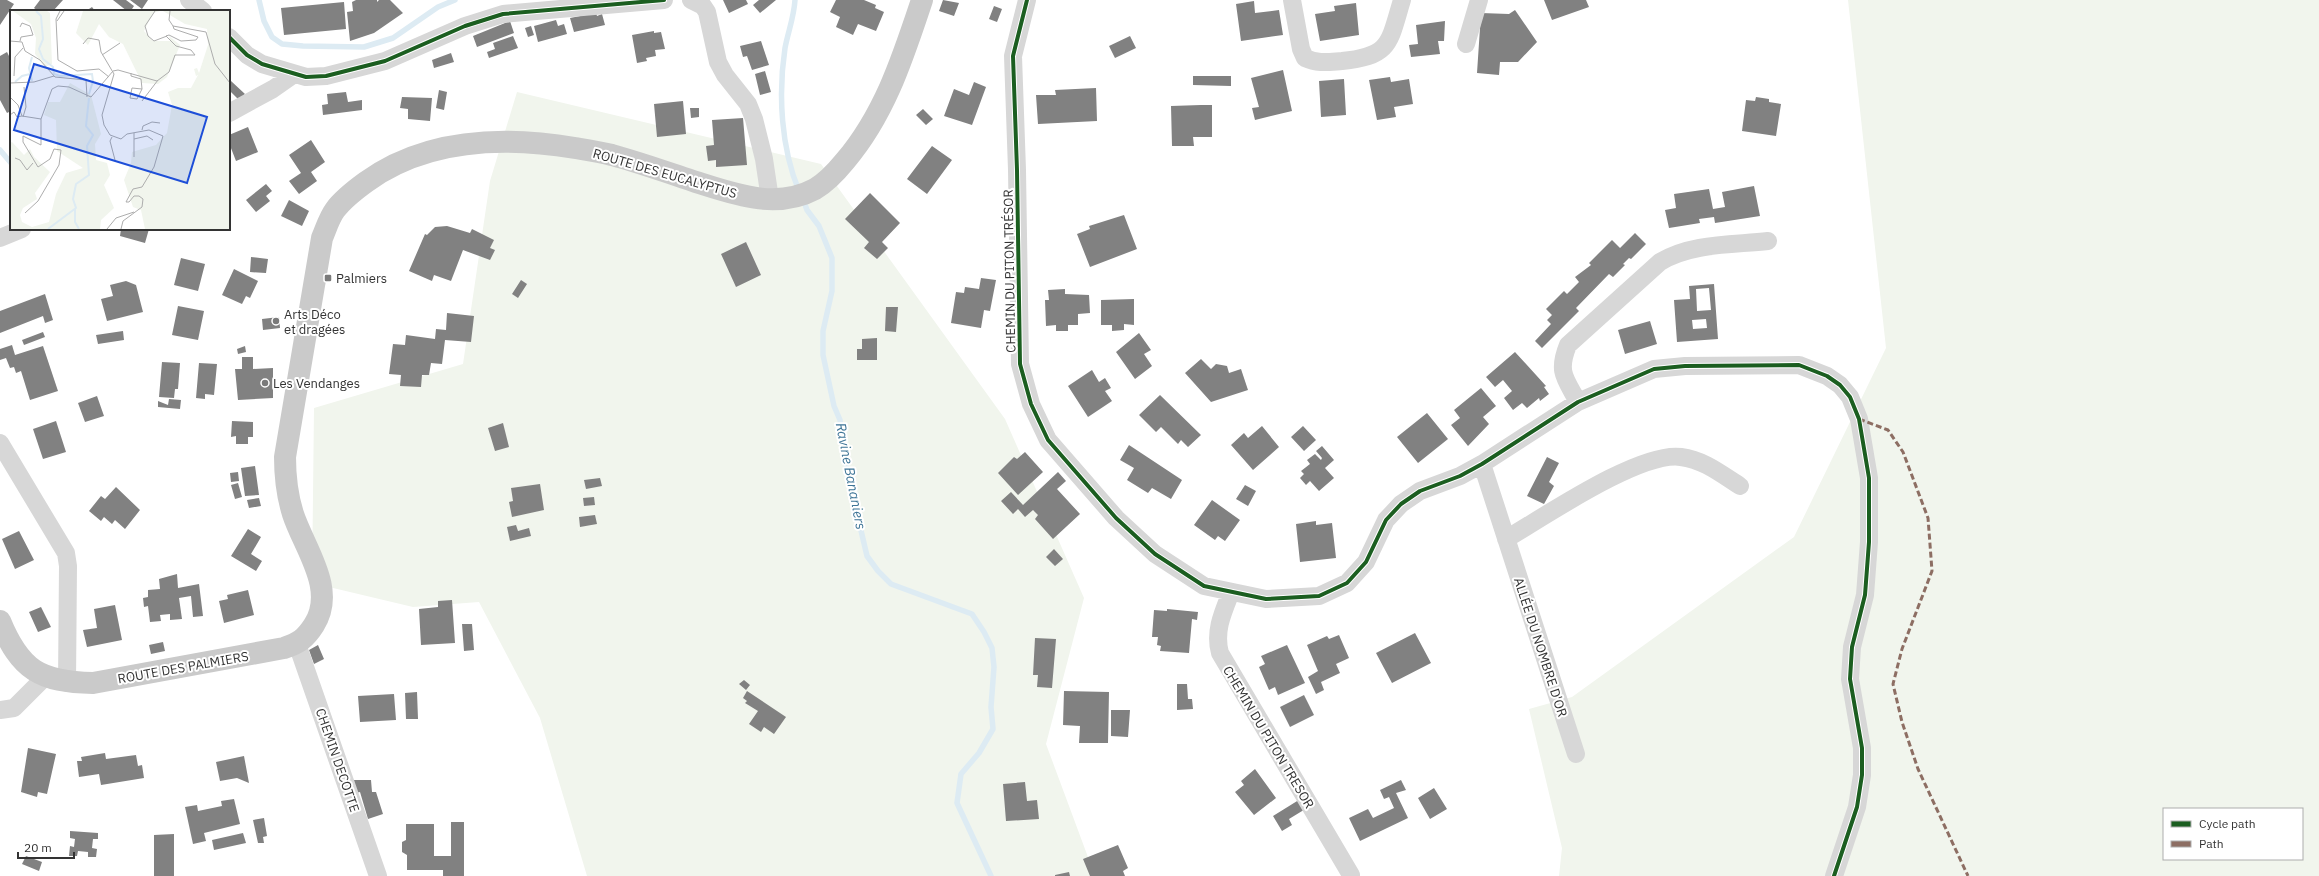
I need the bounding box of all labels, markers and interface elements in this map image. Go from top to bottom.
inset map [10,10,230,230]
street label: ROUTE DES EUCALYPTUS [591,145,739,202]
street label: CHEMIN DU PITON TRÉSOR [1000,189,1019,353]
place label: Palmiers [336,270,387,287]
marker: Palmiers [323,273,333,283]
place label: Arts Déco et dragées [284,306,345,338]
marker: Arts Déco et dragées [271,316,281,326]
place label: Les Vendanges [273,375,360,392]
marker: Les Vendanges [260,378,270,388]
water label: Ravine Bananiers [832,421,870,531]
street label: ALLÉE DU NOMBRE D'OR [1510,575,1571,719]
street label: ROUTE DES PALMIERS [116,648,250,687]
street label: CHEMIN DU PITON TRESOR [1219,663,1318,812]
street label: CHEMIN DECOTTE [312,706,363,814]
legend [2163,808,2303,860]
text: Cycle path [2199,816,2256,831]
scale bar [18,834,74,860]
text: Path [2199,836,2224,851]
text: 20 m [24,840,52,855]

